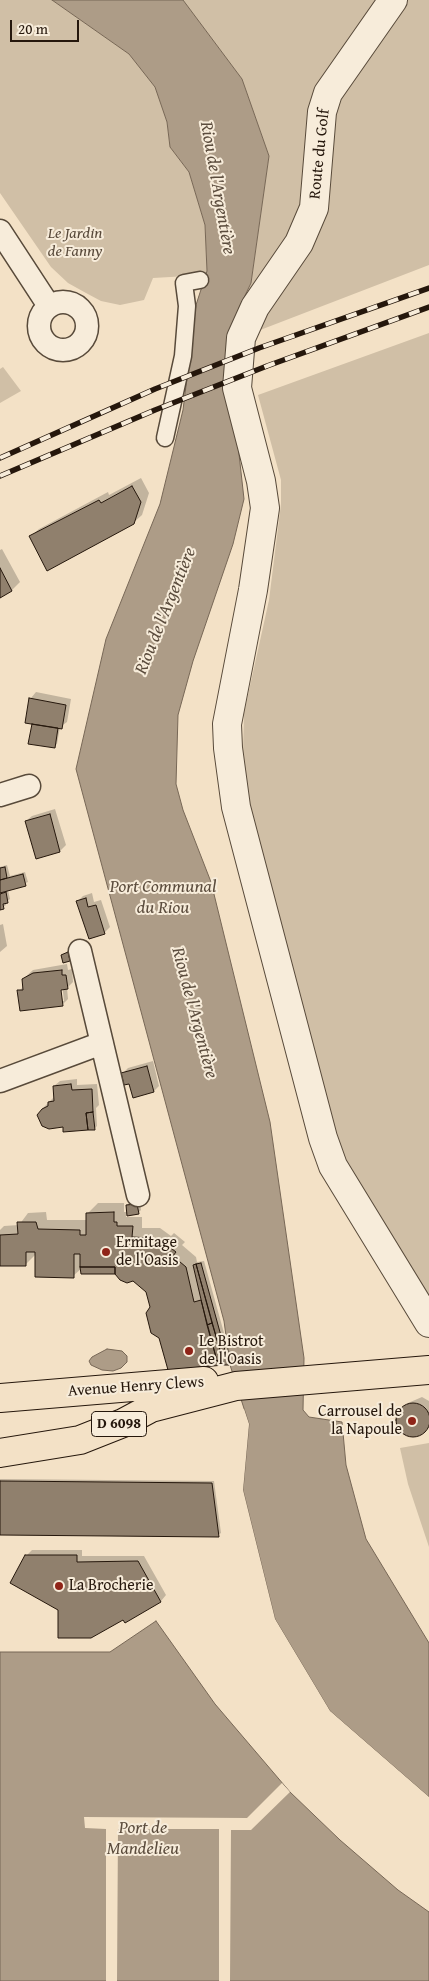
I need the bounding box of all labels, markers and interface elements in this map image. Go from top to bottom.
scale bar [12,10,81,42]
text: 20 m [18,18,48,39]
street label: Route du Golf [306,108,334,200]
water label: Riou de l'Argentière [195,120,239,256]
park label: Le Jardin de Fanny [48,224,102,262]
water label: Riou de l'Argentière [131,544,201,678]
water label: Port Communal du Riou [110,876,216,919]
water label: Riou de l'Argentière [166,945,222,1081]
place label: Ermitage de l'Oasis [116,1233,179,1271]
marker: Ermitage de l'Oasis [100,1246,112,1258]
place label: Le Bistrot de l'Oasis [199,1332,264,1370]
marker: Le Bistrot de l'Oasis [183,1345,195,1357]
street label: Avenue Henry Clews [67,1373,205,1401]
place label: Carrousel de la Napoule [318,1402,402,1440]
road number: D 6098 [92,1412,146,1436]
marker: Carrousel de la Napoule [406,1415,418,1427]
place label: La Brocherie [69,1576,153,1596]
marker: La Brocherie [53,1580,65,1592]
water label: Port de Mandelieu [107,1817,179,1860]

